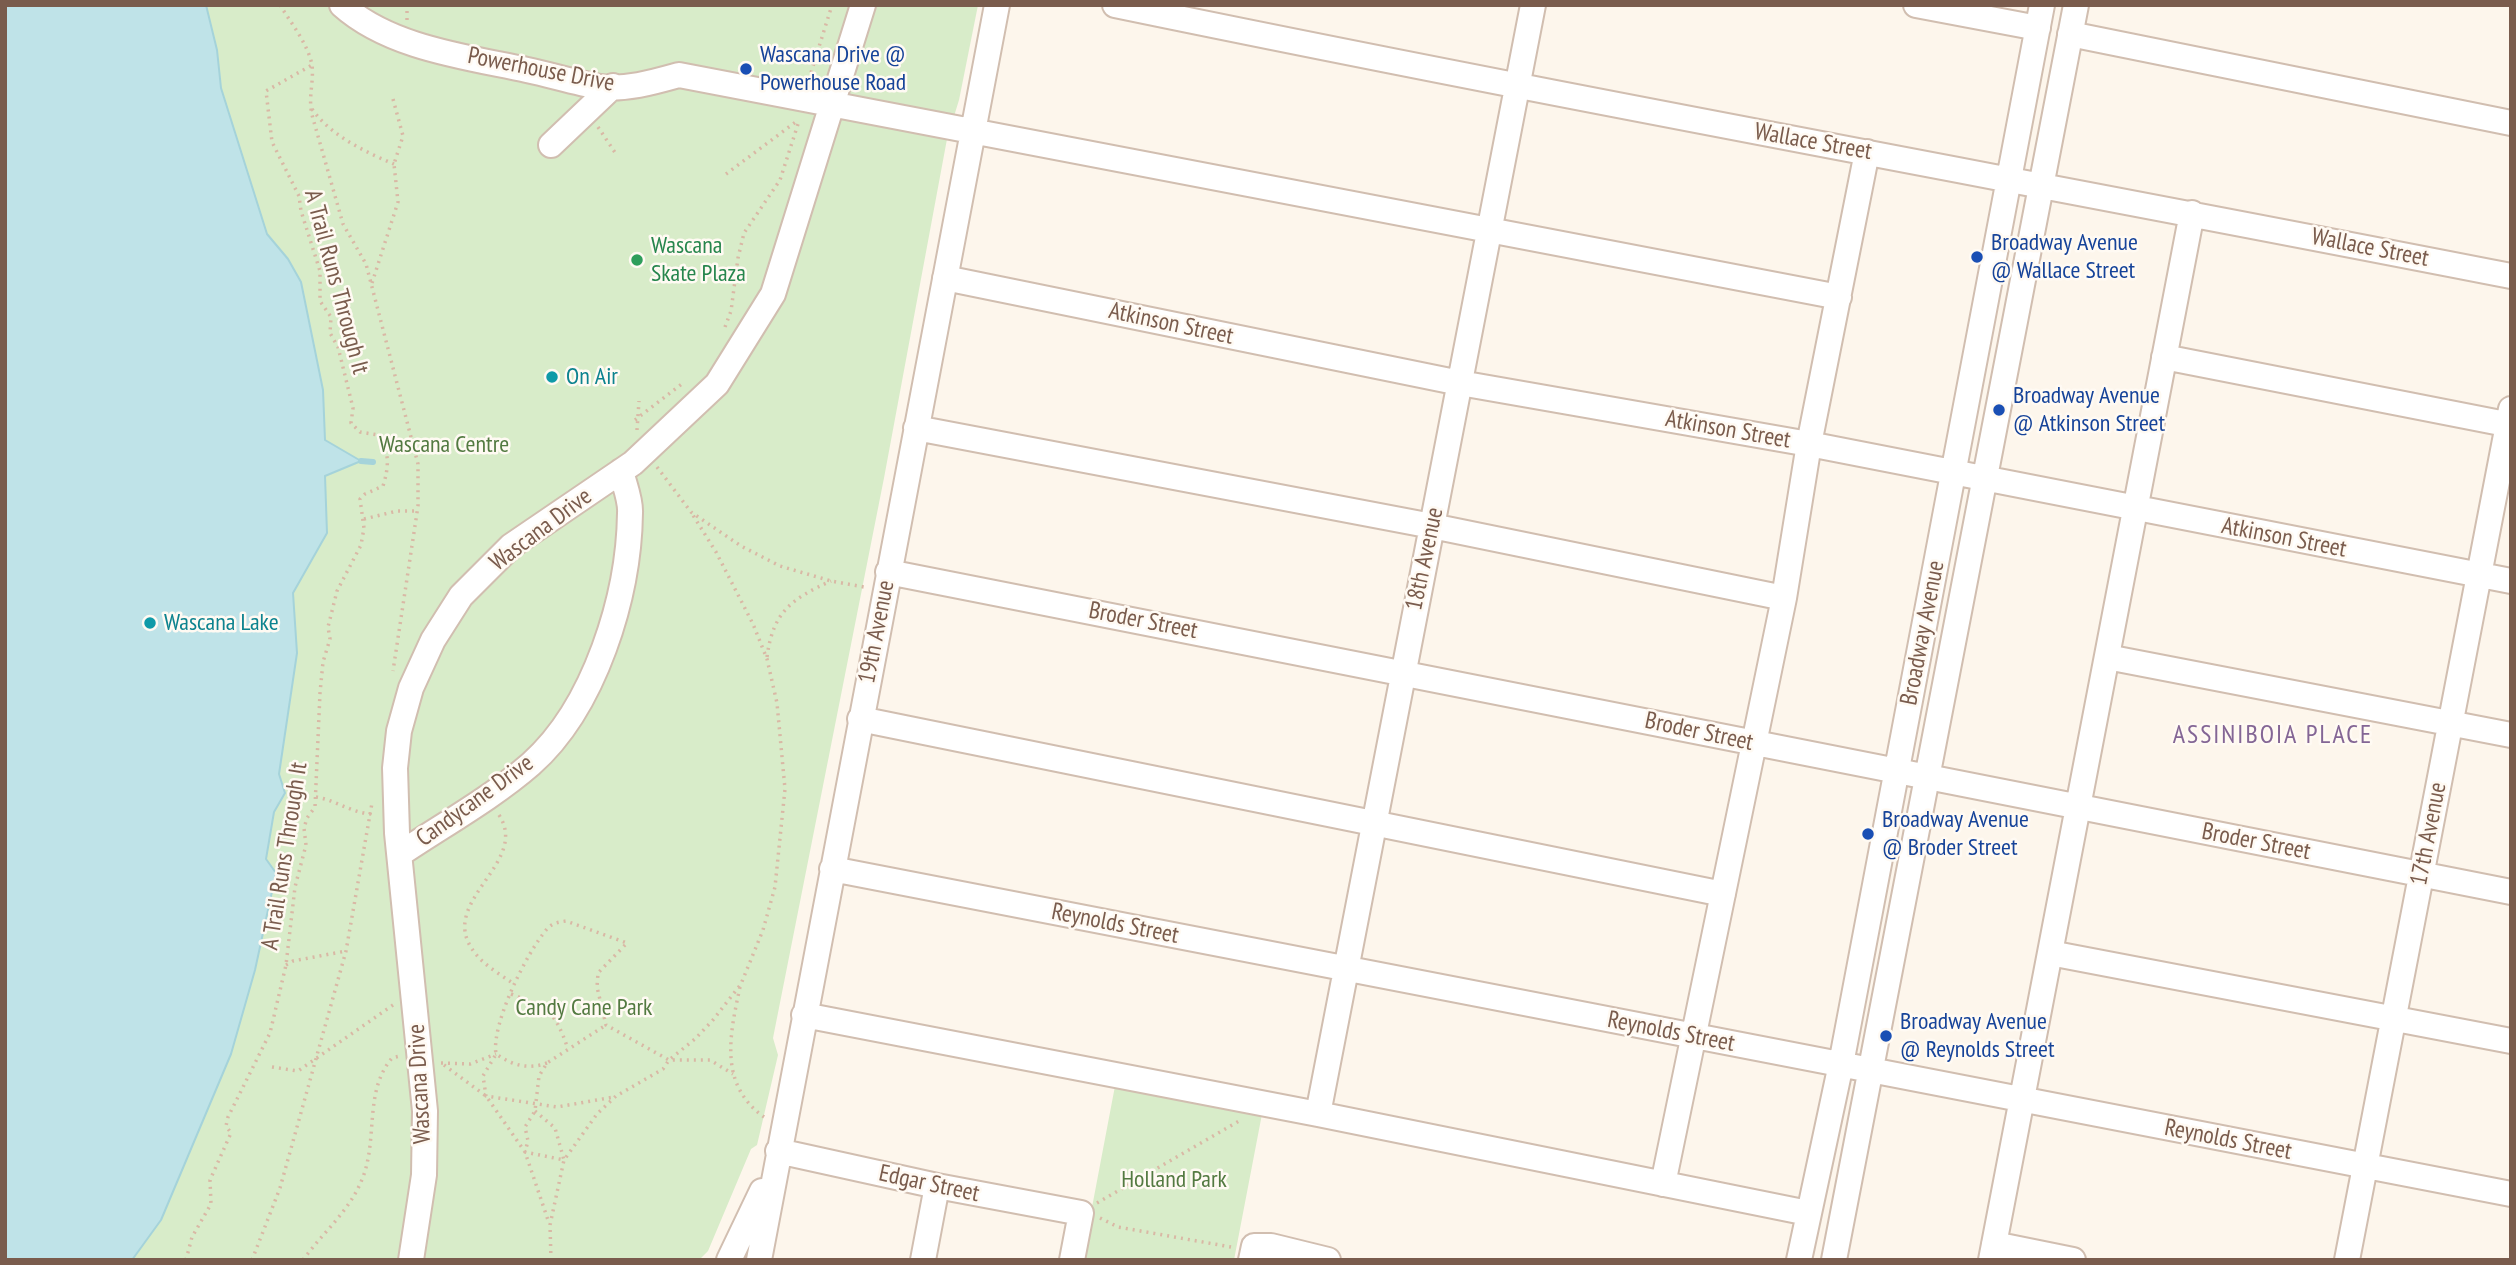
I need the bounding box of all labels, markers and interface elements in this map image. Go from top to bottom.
place label: Wascana Drive @ Powerhouse Road [760,41,906,97]
street label: Powerhouse Drive [465,42,617,98]
marker: Wascana Drive @ Powerhouse Road [738,61,754,77]
street label: Wallace Street [1752,118,1874,166]
street label: A Trail Runs Through It [298,187,374,377]
street label: Wallace Street [2309,223,2431,273]
place label: Broadway Avenue @ Wallace Street [1991,229,2138,285]
place label: Wascana Skate Plaza [651,232,746,288]
marker: Broadway Avenue @ Wallace Street [1969,249,1985,265]
marker: Wascana Skate Plaza [629,252,645,268]
street label: Atkinson Street [1106,297,1236,351]
place label: On Air [566,363,618,391]
marker: On Air [544,369,560,385]
place label: Broadway Avenue @ Atkinson Street [2013,382,2165,438]
marker: Broadway Avenue @ Atkinson Street [1991,402,2007,418]
street label: Atkinson Street [1663,405,1793,455]
park label: Wascana Centre [379,431,509,459]
street label: Wascana Drive [484,482,598,578]
street label: 18th Avenue [1400,505,1450,613]
street label: Atkinson Street [2219,512,2349,564]
street label: Broadway Avenue [1895,558,1951,708]
street label: 19th Avenue [853,578,901,686]
street label: Broder Street [1086,596,1200,646]
place label: Wascana Lake [164,609,279,637]
marker: Wascana Lake [142,615,158,631]
street label: Broder Street [1642,706,1756,758]
district label: ASSINIBOIA PLACE [2175,720,2371,752]
street label: Candycane Drive [411,749,539,853]
street label: A Trail Runs Through It [256,760,314,952]
street label: 17th Avenue [2405,780,2453,888]
place label: Broadway Avenue @ Broder Street [1882,806,2029,862]
street label: Broder Street [2199,817,2313,867]
marker: Broadway Avenue @ Broder Street [1860,826,1876,842]
street label: Reynolds Street [1049,898,1181,950]
park label: Candy Cane Park [516,994,652,1022]
street label: Reynolds Street [1605,1006,1737,1058]
place label: Broadway Avenue @ Reynolds Street [1900,1008,2055,1064]
street label: Wascana Drive [402,1023,438,1145]
marker: Broadway Avenue @ Reynolds Street [1878,1028,1894,1044]
street label: Reynolds Street [2162,1114,2294,1166]
street label: Edgar Street [876,1159,982,1209]
park label: Holland Park [1121,1166,1227,1194]

